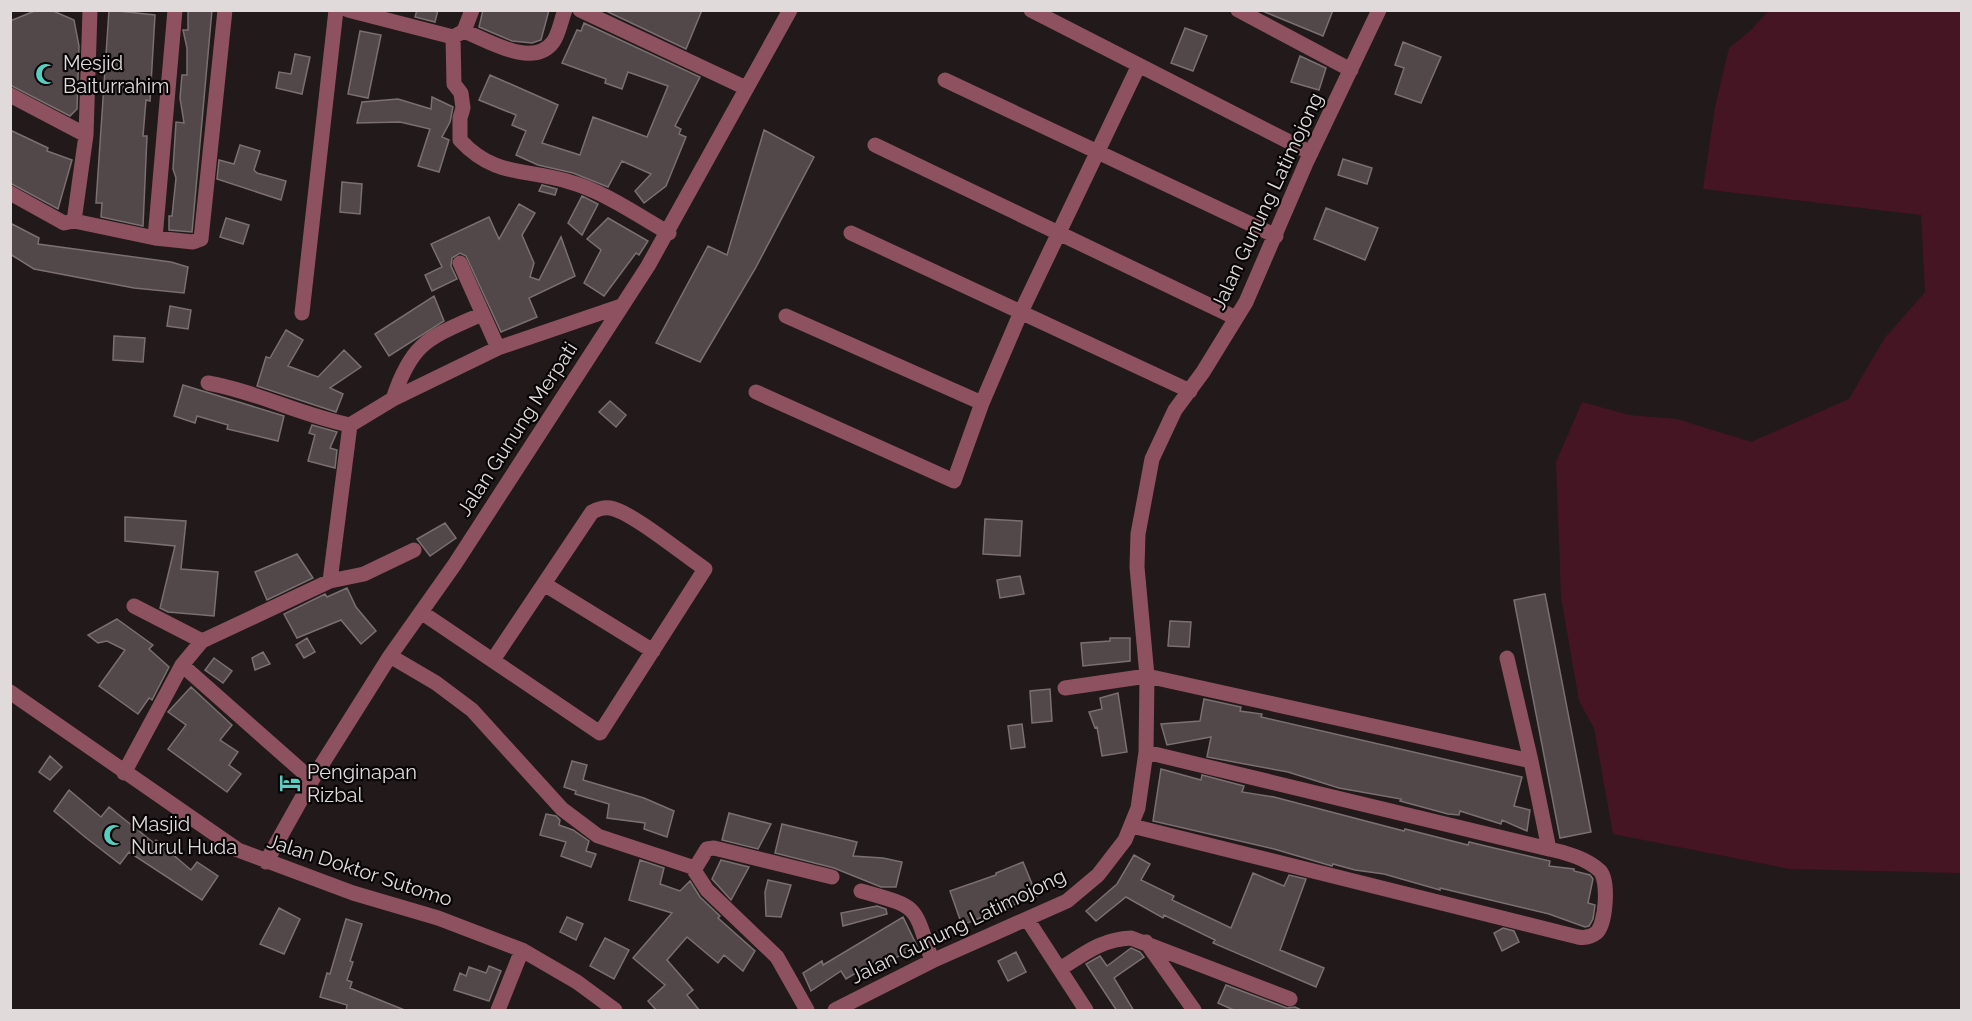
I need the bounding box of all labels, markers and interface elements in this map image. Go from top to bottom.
place label: Mesjid Baiturrahim [63,51,169,98]
mosque icon: Mesjid Baiturrahim [34,62,58,86]
street label: Jalan Gunung Latimojong [1206,89,1328,313]
street label: Jalan Gunung Merpati [452,337,582,521]
place label: Penginapan Rizbal [307,760,417,807]
hotel icon: Penginapan Rizbal [278,771,302,795]
place label: Masjid Nurul Huda [131,812,237,859]
mosque icon: Masjid Nurul Huda [102,823,126,847]
street label: Jalan Doktor Sutomo [264,829,456,911]
street label: Jalan Gunung Latimojong [846,863,1070,989]

